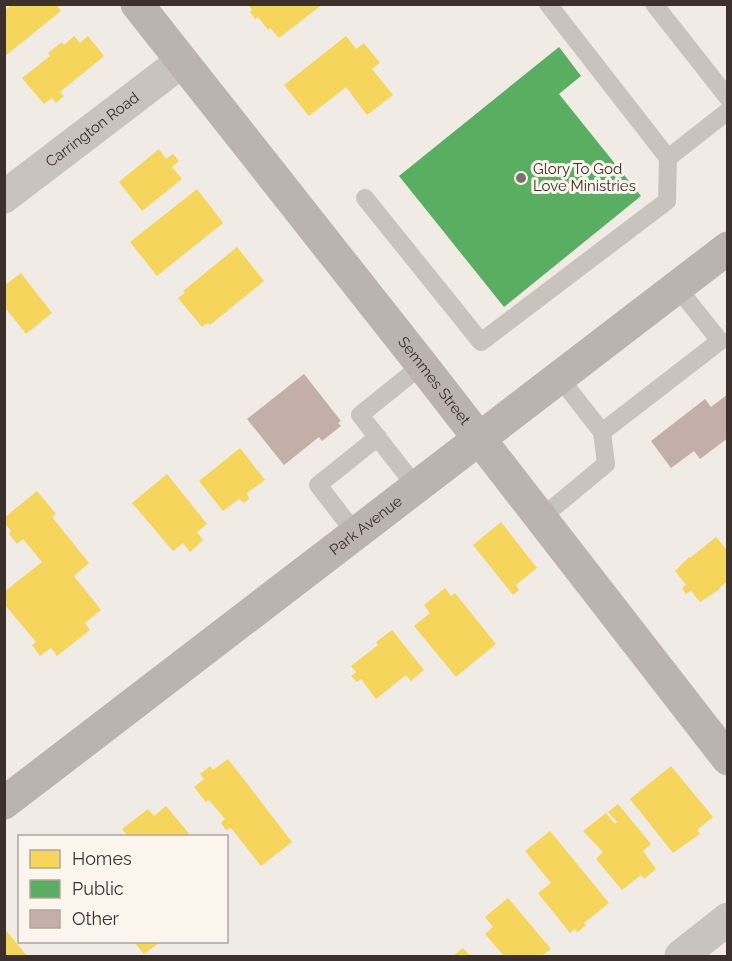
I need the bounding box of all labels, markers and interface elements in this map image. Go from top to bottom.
street label: Carrington Road [42,88,143,171]
place label: Glory To God Love Ministries [533,160,636,195]
marker: Glory To God Love Ministries [514,171,528,185]
street label: Semmes Street [394,333,474,429]
street label: Park Avenue [326,492,406,559]
legend [18,835,228,943]
text: Homes [72,848,132,869]
text: Public [72,878,124,899]
text: Other [72,908,120,929]

